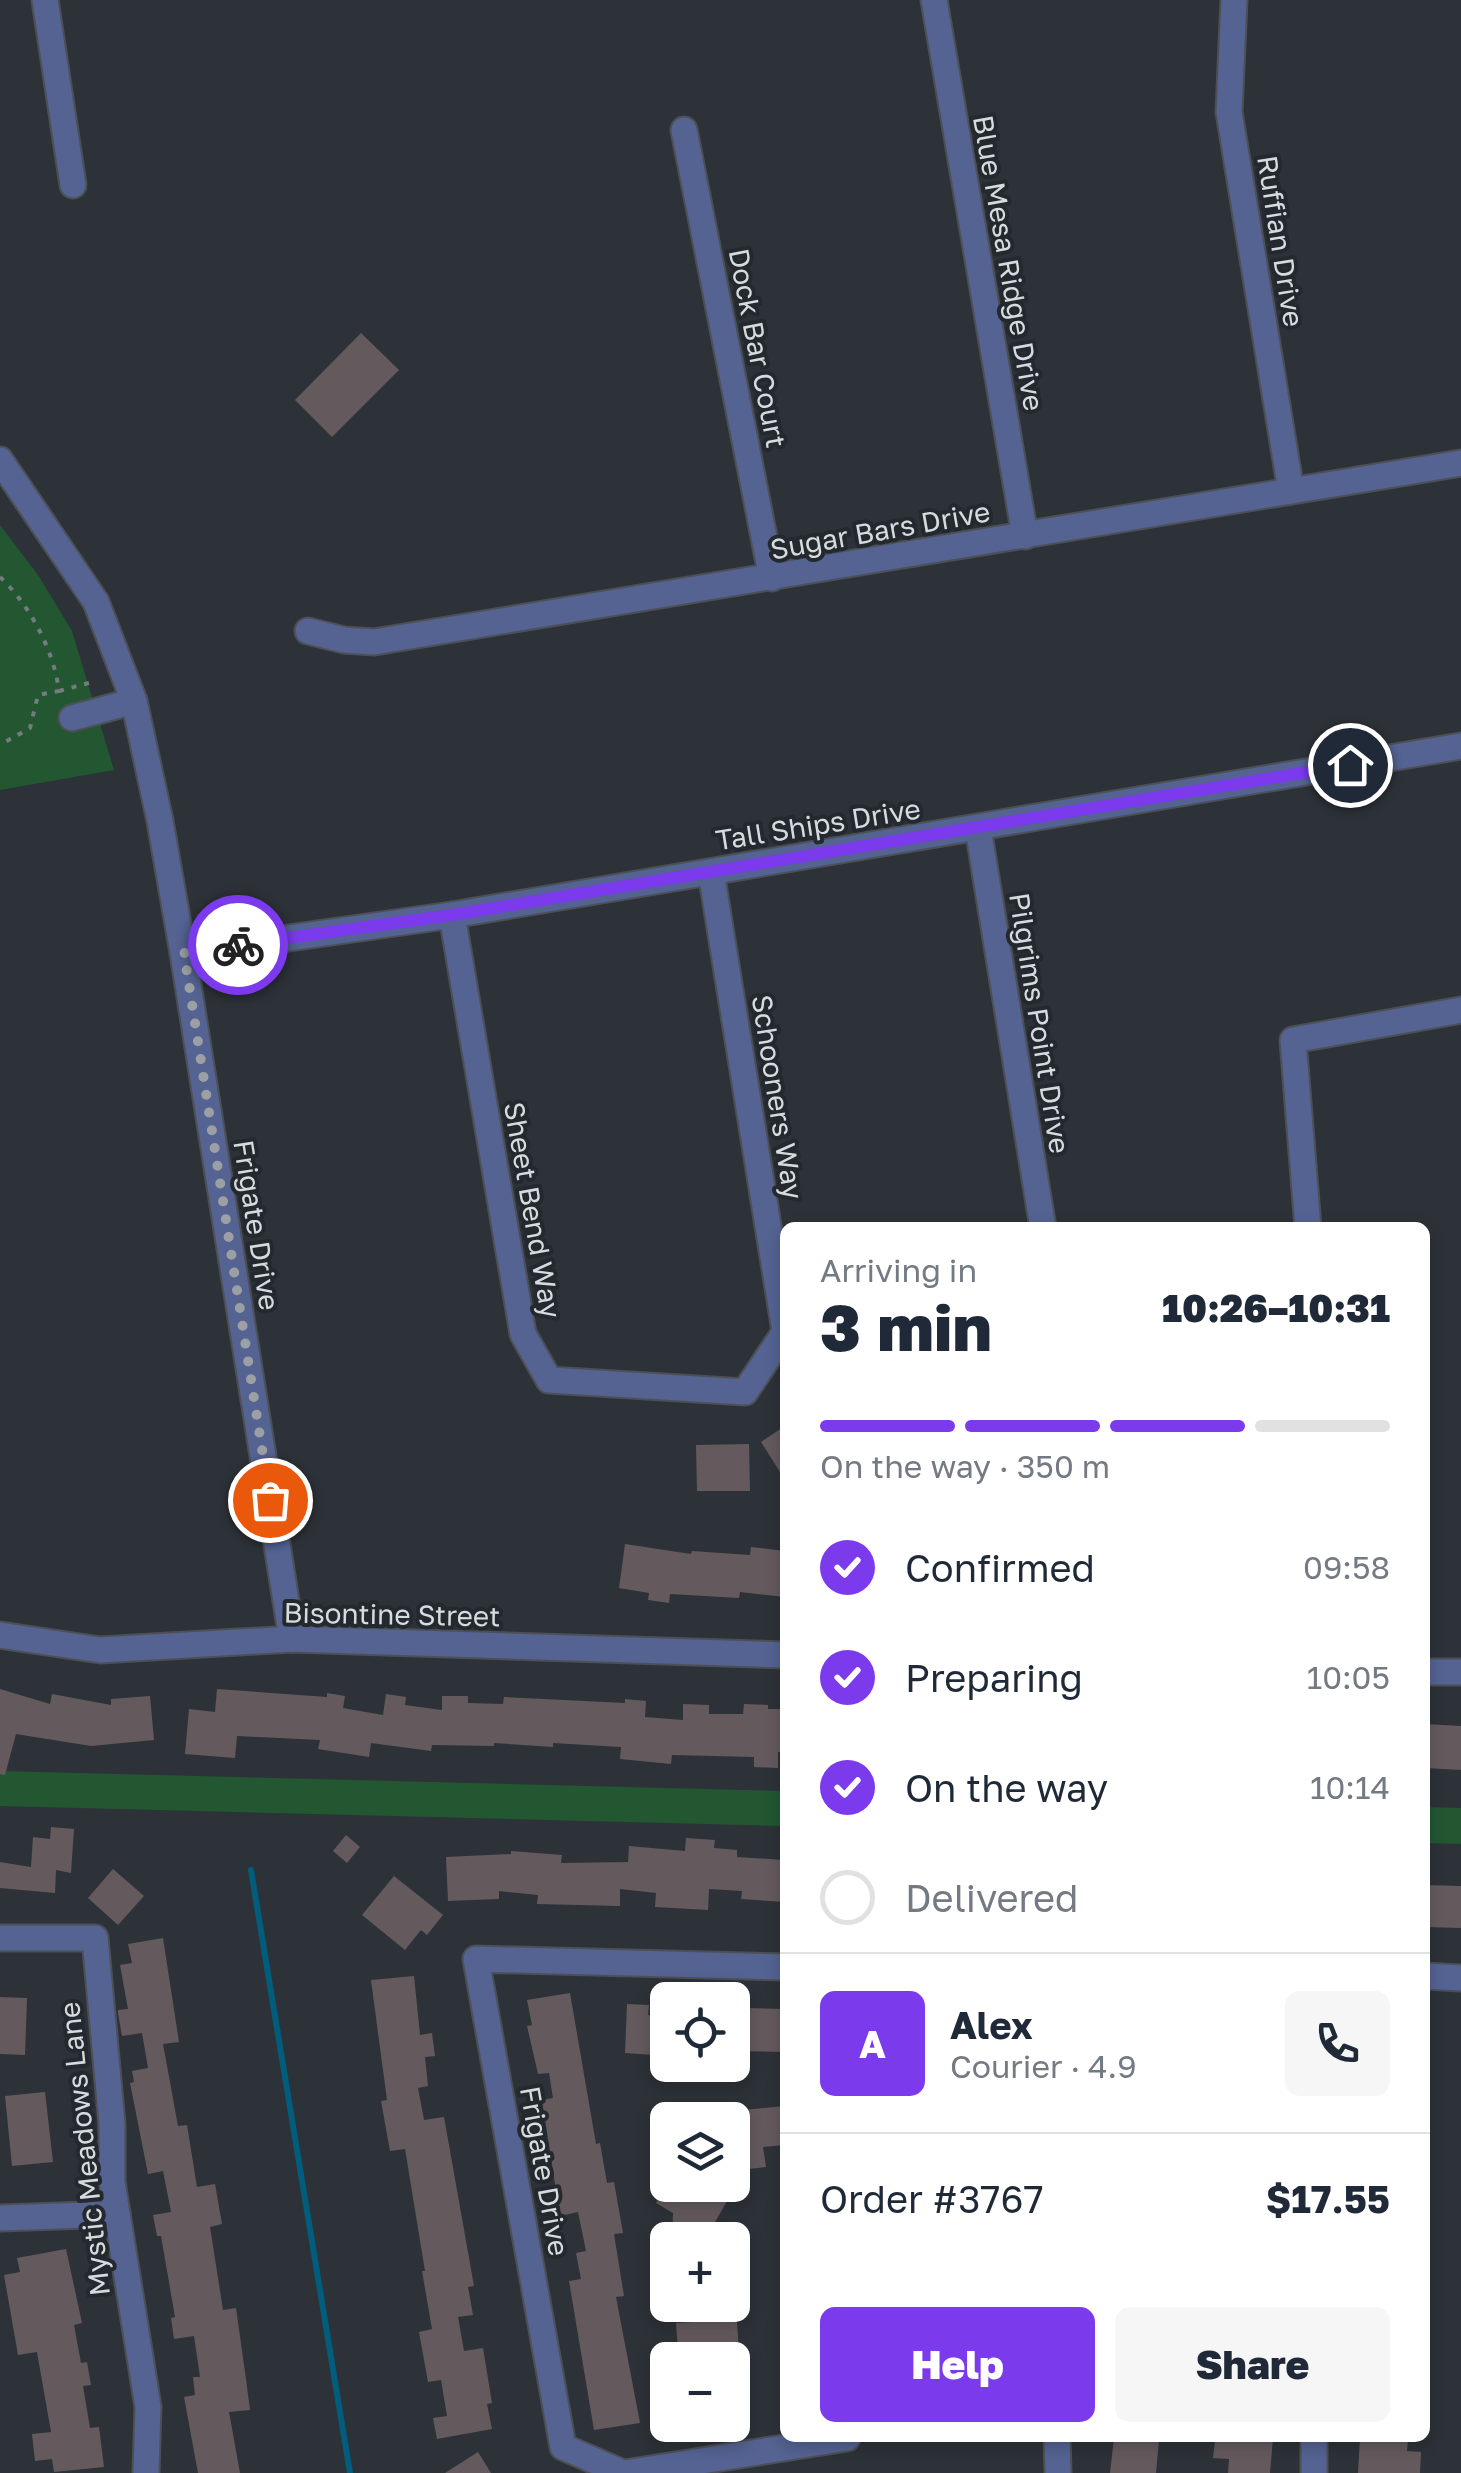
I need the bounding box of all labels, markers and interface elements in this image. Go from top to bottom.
street label: Blue Mesa Ridge Drive [967,113,1051,413]
street label: Ruffian Drive [1251,153,1311,329]
street label: Dock Bar Court [722,245,794,451]
street label: Sugar Bars Drive [768,494,992,566]
pin [1308,723,1393,808]
icon: home [1323,738,1378,793]
street label: Tall Ships Drive [713,792,923,856]
street label: Pilgrims Point Drive [1003,890,1077,1156]
courier [188,895,288,995]
icon: bike [211,918,266,973]
street label: Schooners Way [746,992,811,1202]
street label: Sheet Bend Way [498,1099,568,1321]
street label: Frigate Drive [227,1138,287,1312]
text: Arriving in [820,1251,977,1289]
text: 10:26–10:31 [1162,1285,1390,1330]
text: 3 min [820,1287,992,1365]
text: On the way · 350 m [820,1447,1110,1485]
pin [228,1458,313,1543]
icon: bag [243,1473,298,1528]
icon: check [820,1540,875,1595]
text: Confirmed [905,1545,1095,1590]
text: 09:58 [1303,1548,1390,1586]
street label: Bisontine Street [283,1596,501,1632]
icon: check [820,1650,875,1705]
text: Preparing [905,1655,1083,1700]
text: 10:05 [1307,1658,1390,1696]
icon: check [820,1760,875,1815]
text: On the way [905,1765,1108,1810]
text: 10:14 [1310,1768,1390,1806]
text: Delivered [905,1875,1078,1920]
map controls [650,1982,750,2442]
button: locate [650,1982,750,2082]
button: phone [1285,1991,1390,2096]
street label: Mystic Meadows Lane [52,2000,116,2298]
text: Alex [950,2002,1033,2047]
text: A [859,2021,886,2066]
text: Courier · 4.9 [950,2047,1137,2085]
street label: Frigate Drive [514,2084,576,2258]
button: layers [650,2102,750,2202]
text: Order #3767 [820,2176,1044,2221]
text: $17.55 [1266,2176,1390,2221]
button: + [650,2222,750,2322]
button: Help [820,2307,1095,2422]
button: Share [1115,2307,1390,2422]
button: − [650,2342,750,2442]

